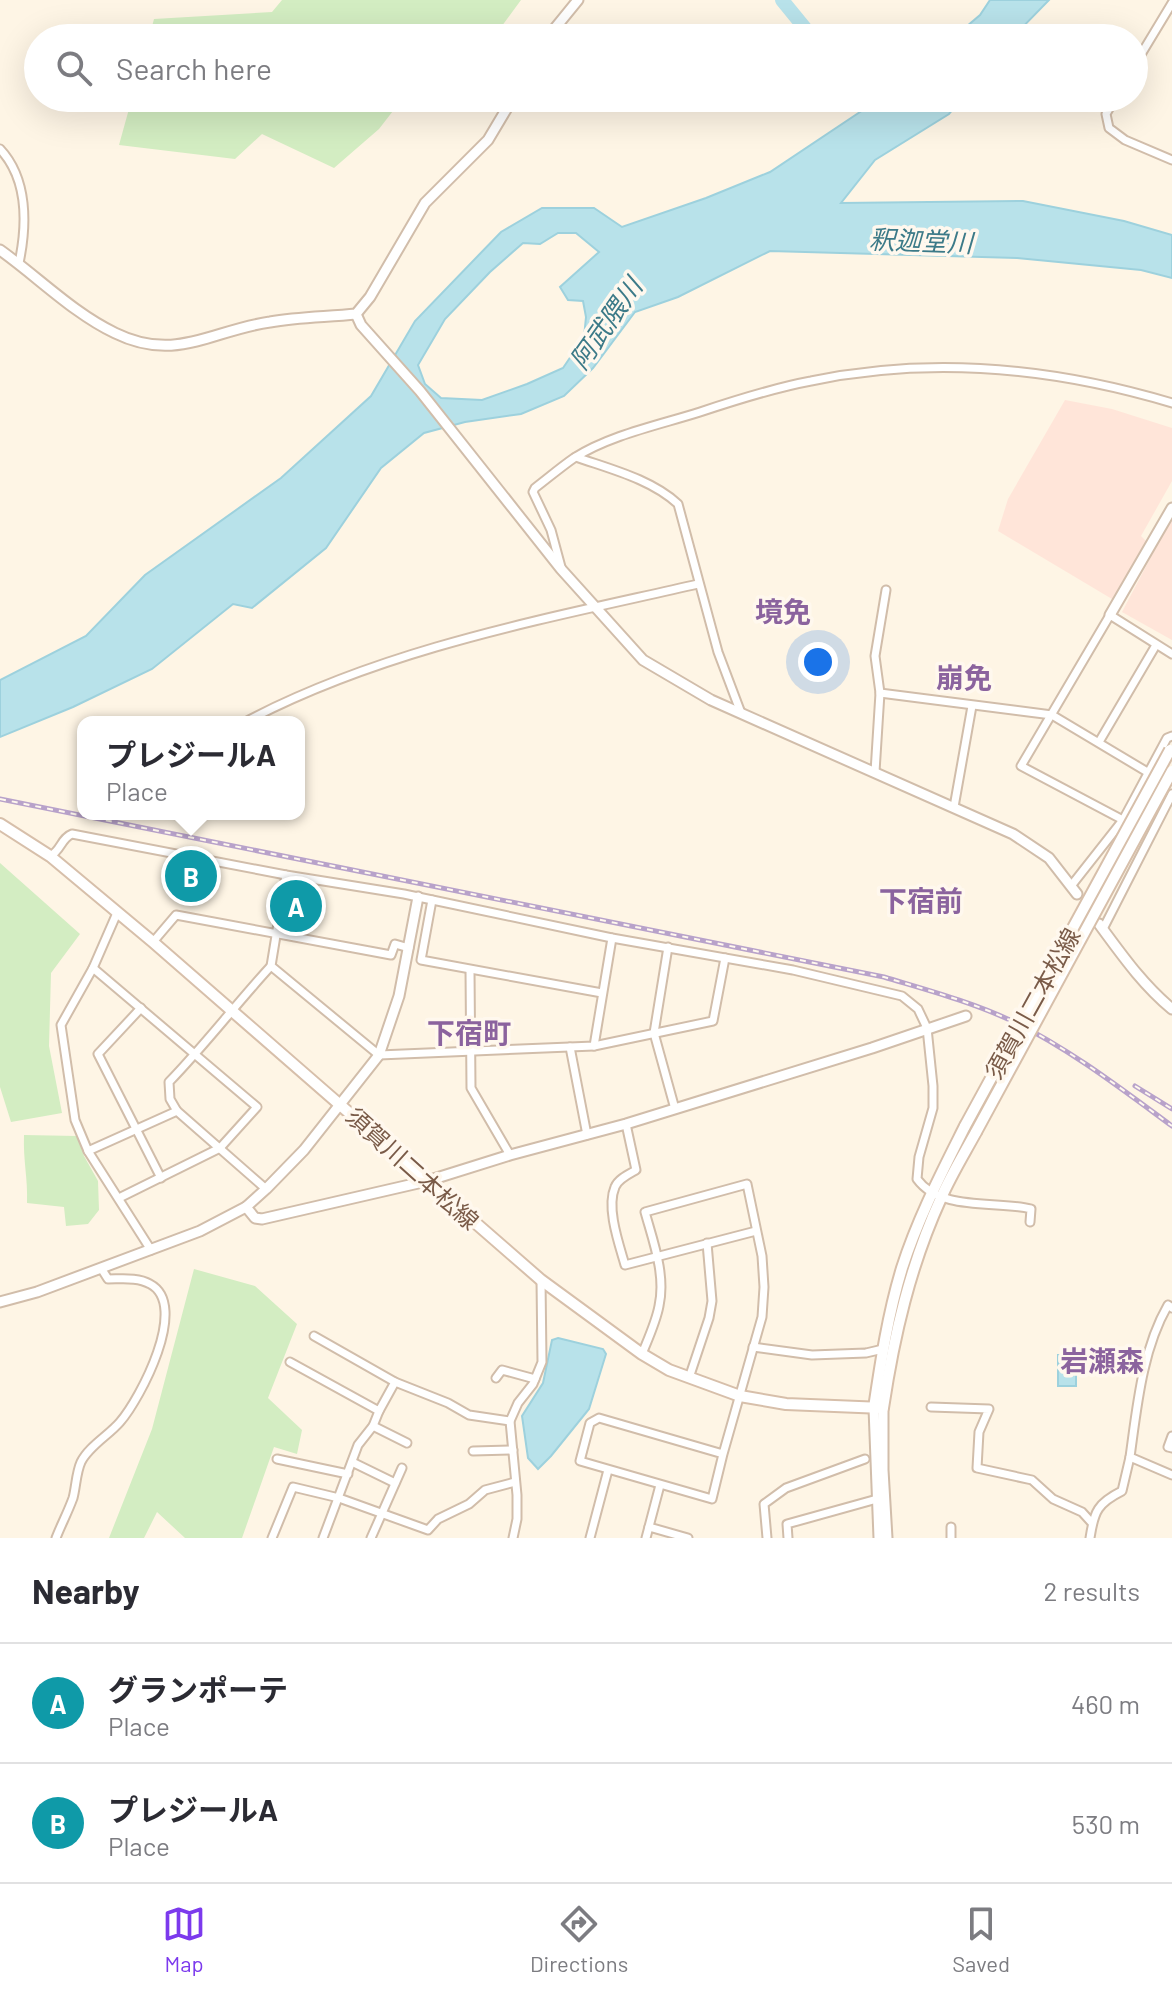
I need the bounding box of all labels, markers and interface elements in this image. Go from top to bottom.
search box [24,24,1148,112]
icon: search [52,46,96,90]
text: Search here [116,50,272,86]
water label: 釈迦堂川 [868,223,976,257]
water label: 阿武隈川 [562,269,649,374]
district label: 境免 [755,594,811,628]
your location [798,642,838,682]
district label: 崩免 [936,660,992,694]
popup [77,716,305,820]
text: プレジールA [106,736,276,772]
text: Place [106,775,168,806]
pin: B [165,846,217,906]
pin: A [270,876,322,936]
district label: 下宿前 [879,883,963,917]
street label: 須賀川二本松線 [979,923,1085,1083]
district label: 下宿町 [427,1015,511,1049]
street label: 須賀川二本松線 [341,1101,485,1235]
district label: 岩瀬森 [1060,1343,1144,1377]
text: Nearby [32,1570,140,1611]
text: 2 results [1044,1575,1140,1606]
text: グランポーテ [108,1671,288,1707]
text: A [49,1688,67,1719]
text: 460 m [1071,1688,1140,1719]
text: Place [108,1710,170,1741]
text: プレジールA [108,1791,278,1827]
text: B [50,1808,66,1839]
text: 530 m [1072,1808,1140,1839]
text: Place [108,1830,170,1861]
tab: Map [162,1902,206,1976]
tab: Directions [530,1902,628,1976]
tab: Saved [952,1902,1010,1976]

